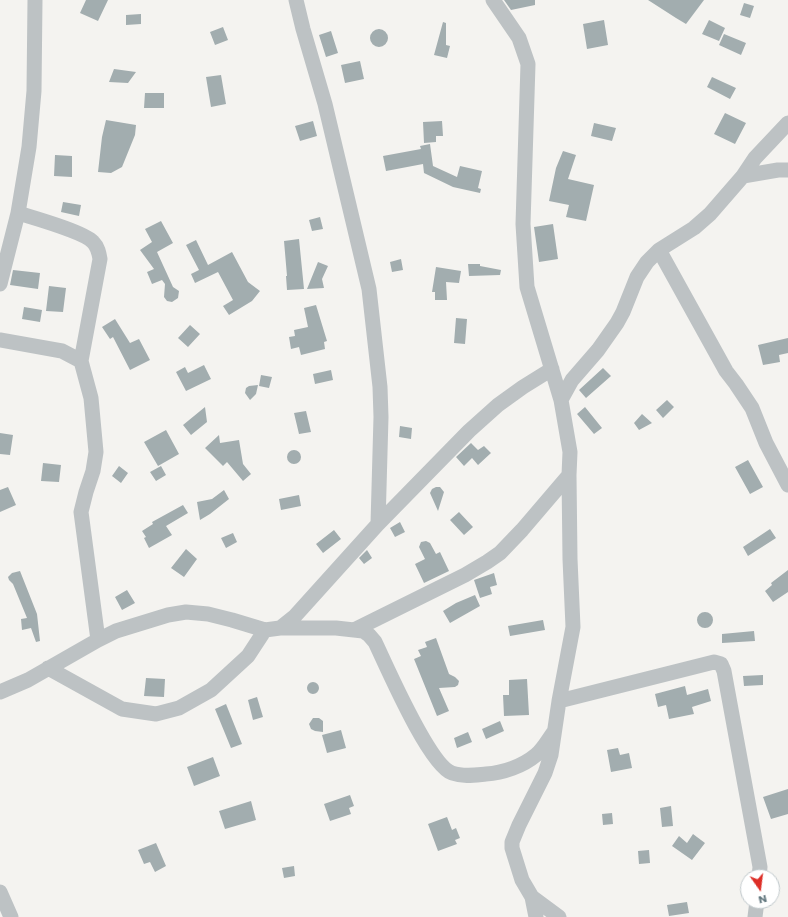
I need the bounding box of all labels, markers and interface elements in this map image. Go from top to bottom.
north arrow [740,869,780,909]
text: N [757,891,769,908]

